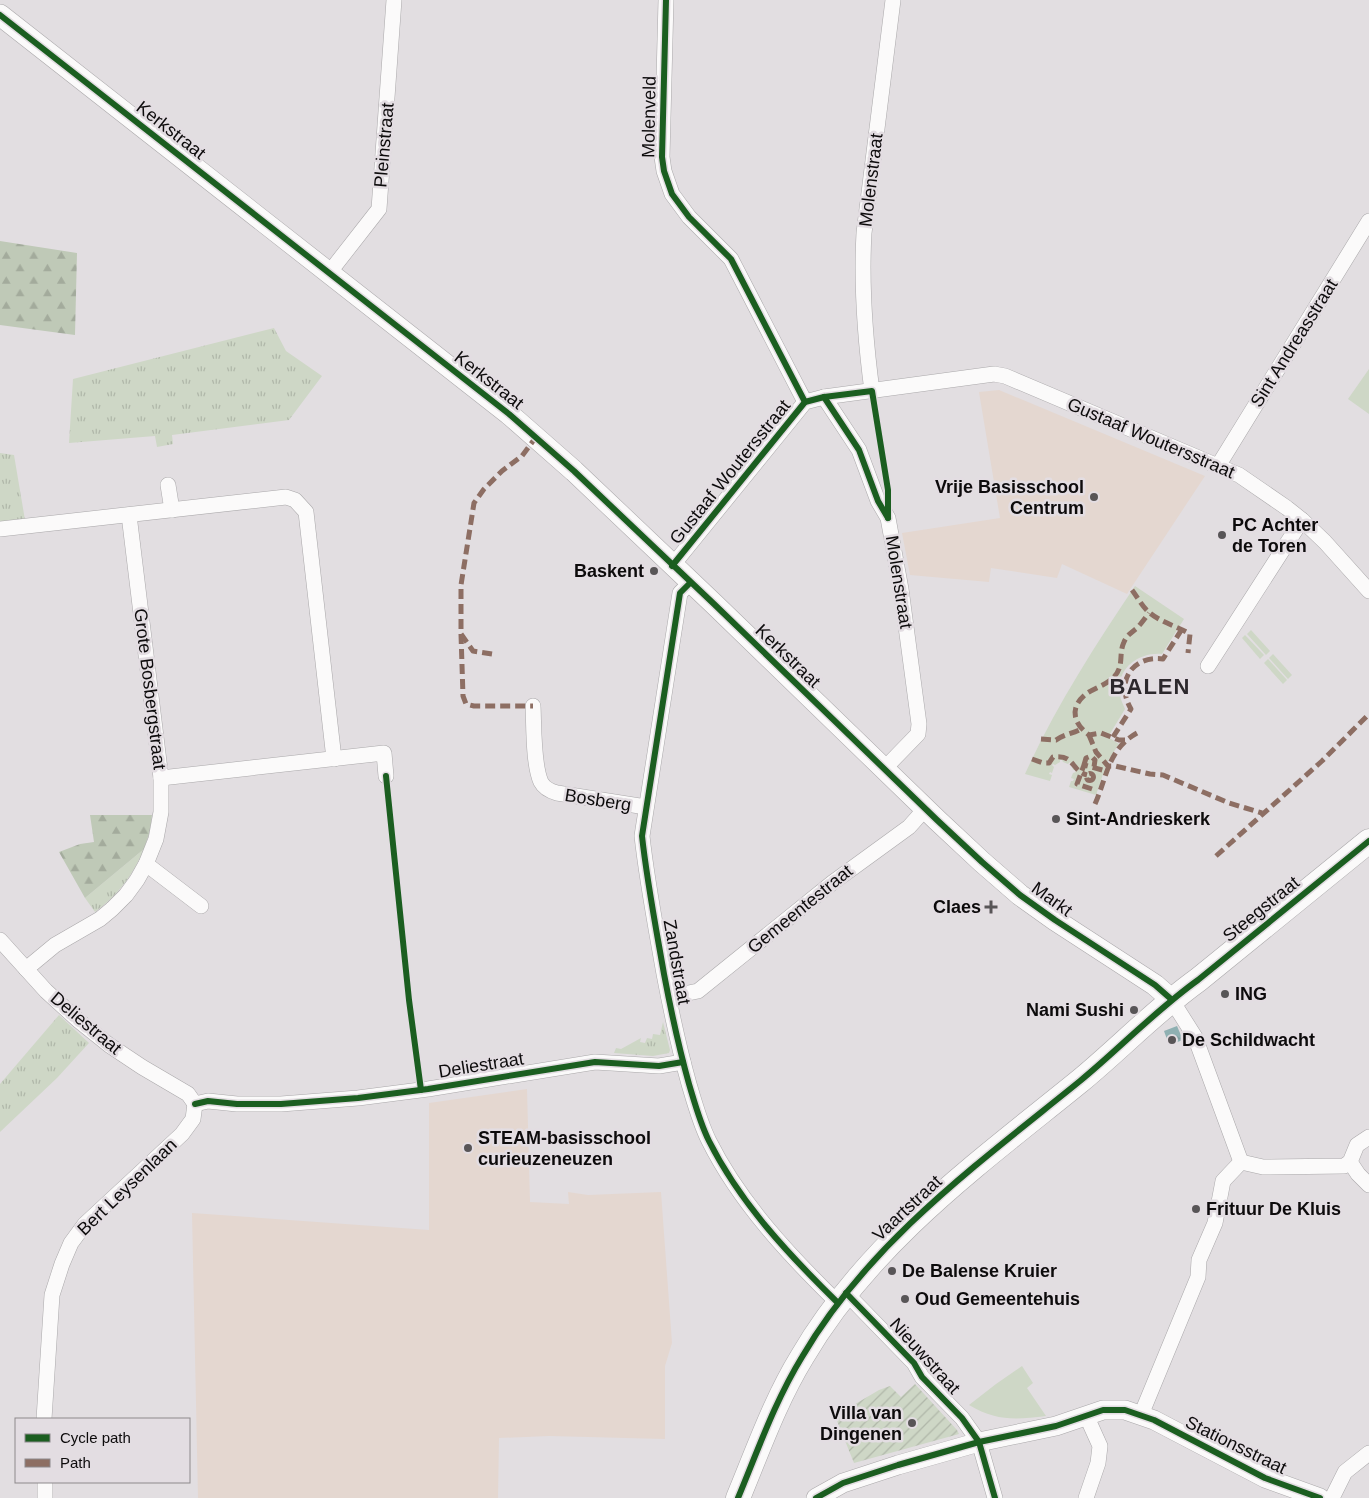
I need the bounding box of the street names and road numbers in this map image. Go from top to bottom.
street label: Molenveld [638,76,660,158]
street label: Kerkstraat [133,97,209,163]
street label: Pleinstraat [370,102,398,188]
street label: Molenstraat [855,132,887,228]
street label: Sint Andreasstraat [1247,275,1341,411]
street label: Kerkstraat [451,347,527,413]
street label: Gustaaf Woutersstraat [1064,394,1238,482]
street label: Gustaaf Woutersstraat [666,396,794,548]
street label: Molenstraat [882,534,916,630]
street label: Grote Bosbergstraat [130,607,170,771]
street label: Kerkstraat [752,620,824,692]
street label: Bosberg [563,785,633,815]
street label: Gemeentestraat [744,861,856,957]
street label: Steegstraat [1219,872,1303,946]
street label: Markt [1028,878,1076,920]
street label: Zandstraat [660,918,694,1006]
street label: Deliestraat [47,988,125,1058]
street label: Deliestraat [437,1048,525,1082]
street label: Bert Leysenlaan [73,1135,181,1239]
street label: Vaartstraat [868,1171,946,1245]
street label: Nieuwstraat [886,1314,964,1398]
street label: Stationsstraat [1182,1412,1290,1478]

